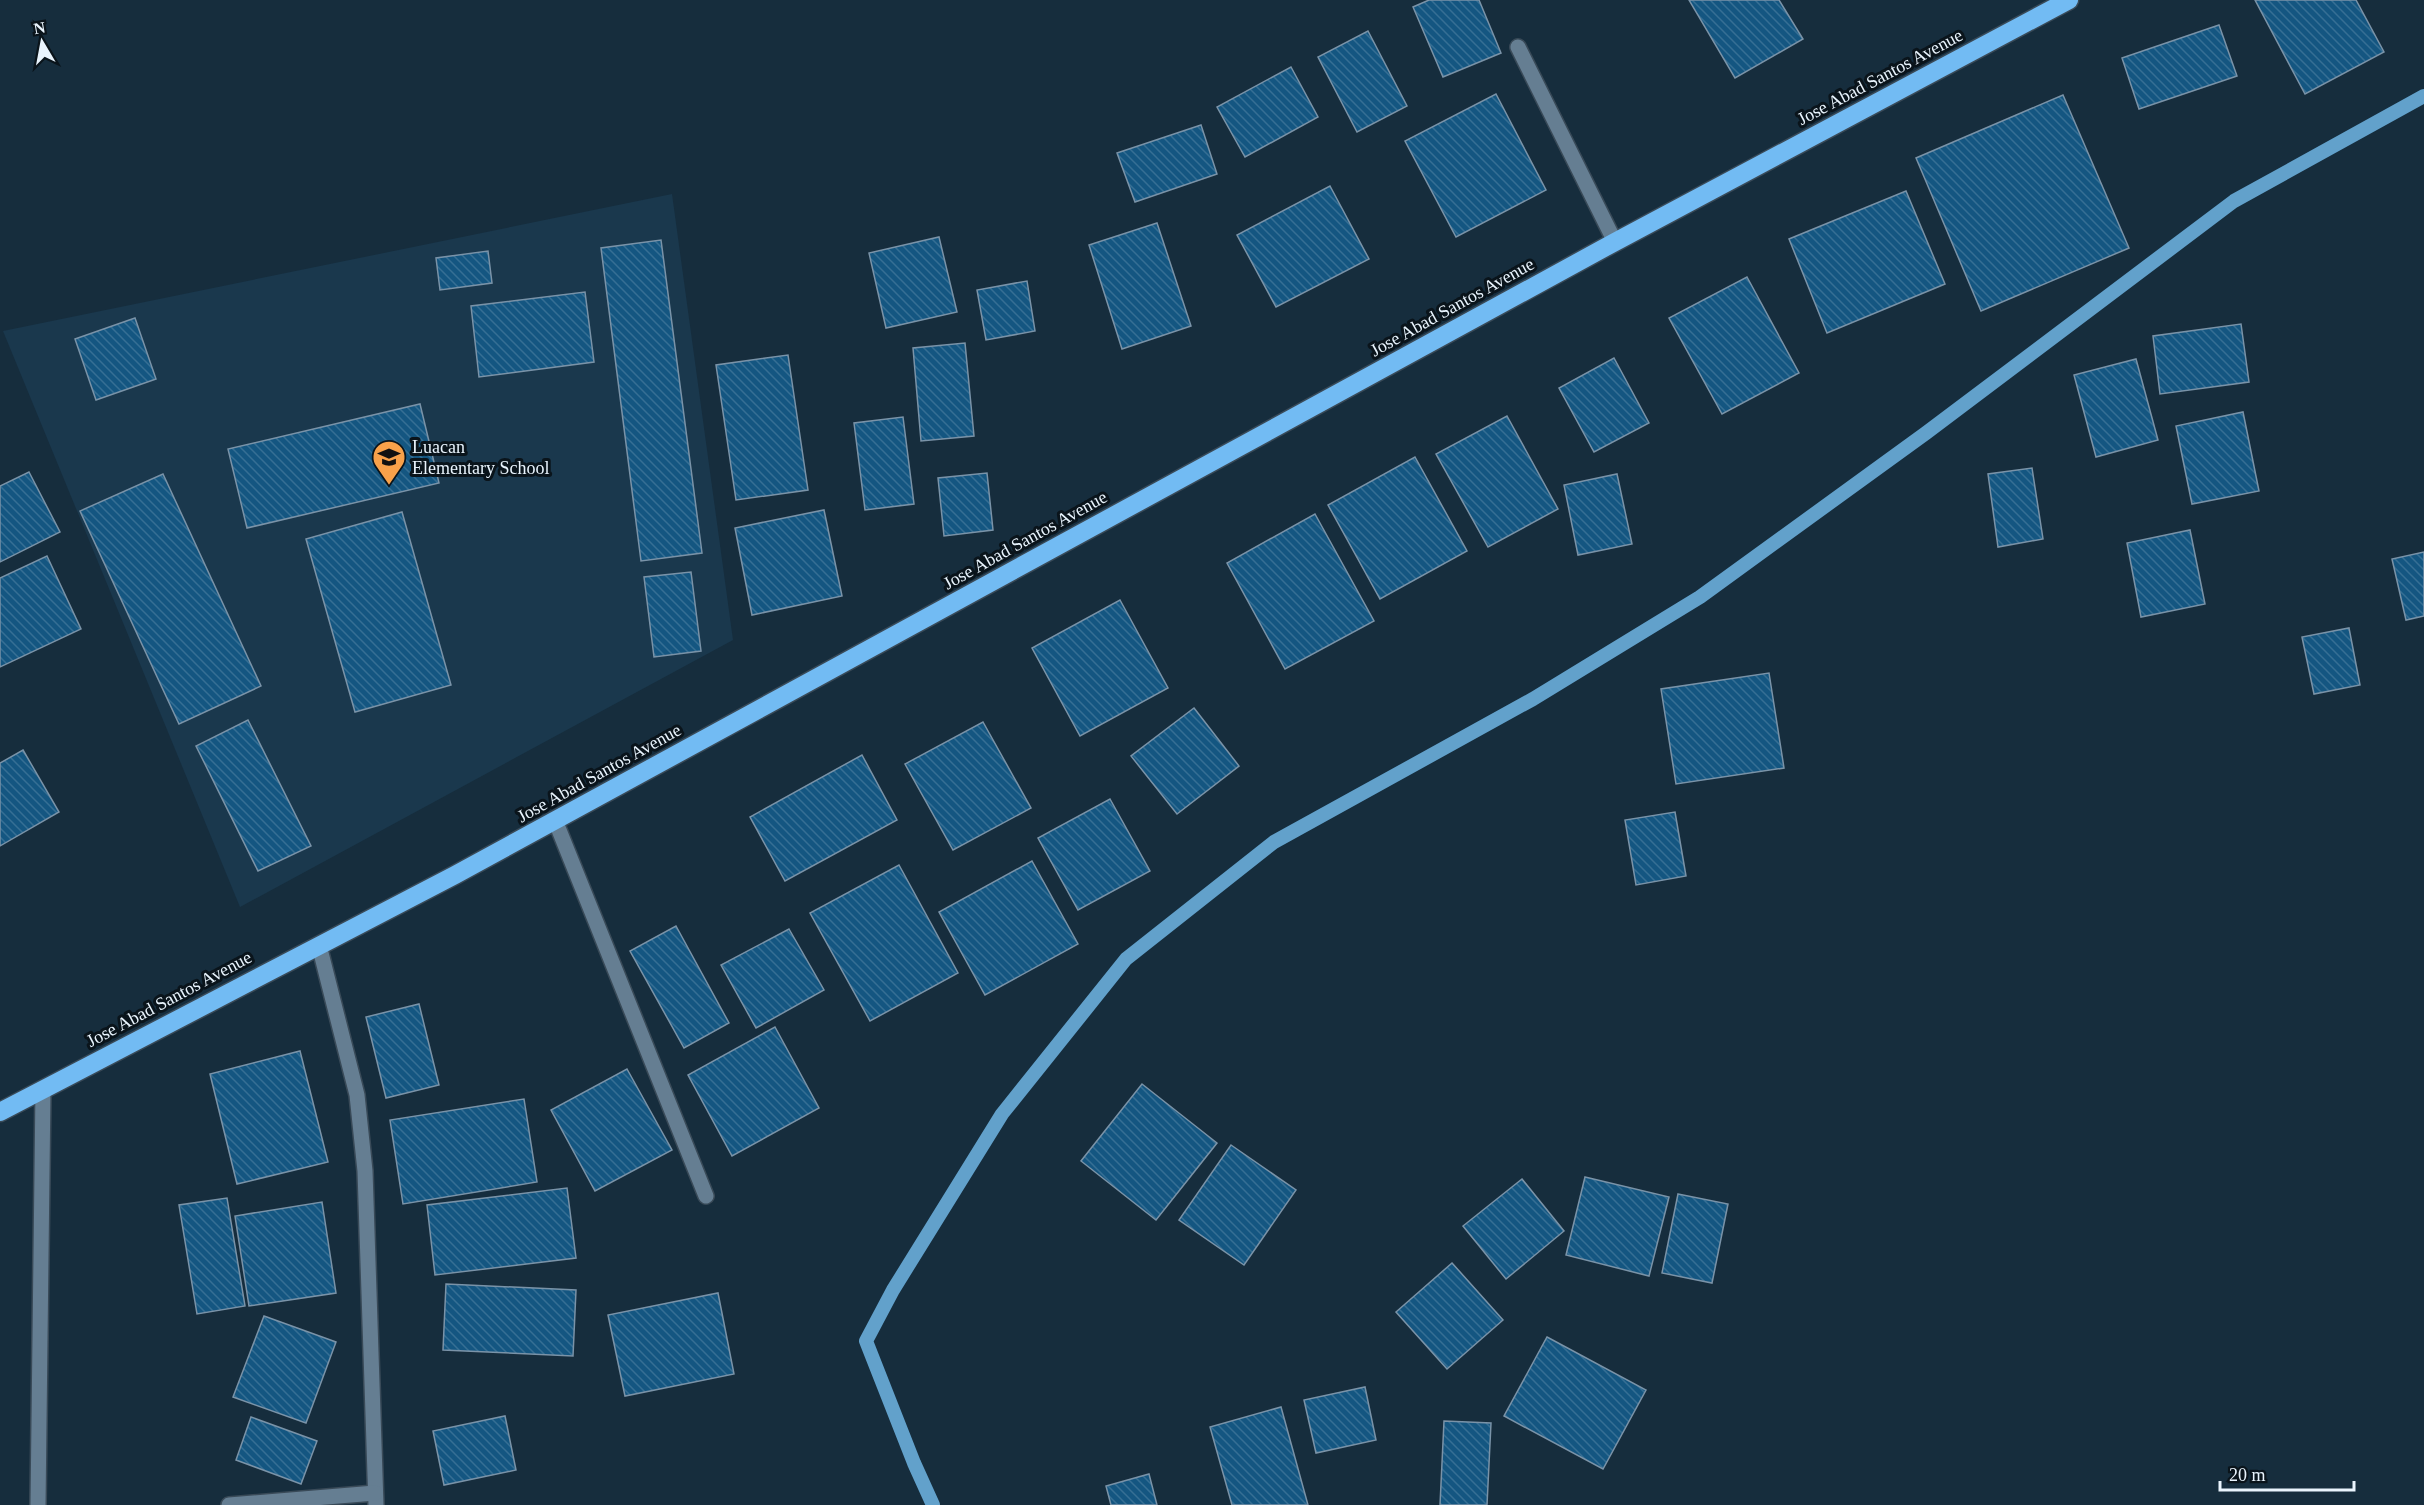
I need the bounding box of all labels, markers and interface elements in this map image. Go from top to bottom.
north arrow [12,12,72,72]
text: N [32,18,47,37]
street label: Jose Abad Santos Avenue [1794,25,1966,129]
street label: Jose Abad Santos Avenue [1367,254,1537,360]
place label: Luacan Elementary School [412,437,549,478]
school or university icon: Luacan Elementary School [371,439,407,486]
street label: Jose Abad Santos Avenue [940,487,1110,593]
street label: Jose Abad Santos Avenue [514,720,684,826]
street label: Jose Abad Santos Avenue [83,947,255,1051]
scale bar [2220,1454,2354,1492]
text: 20 m [2229,1465,2266,1485]

